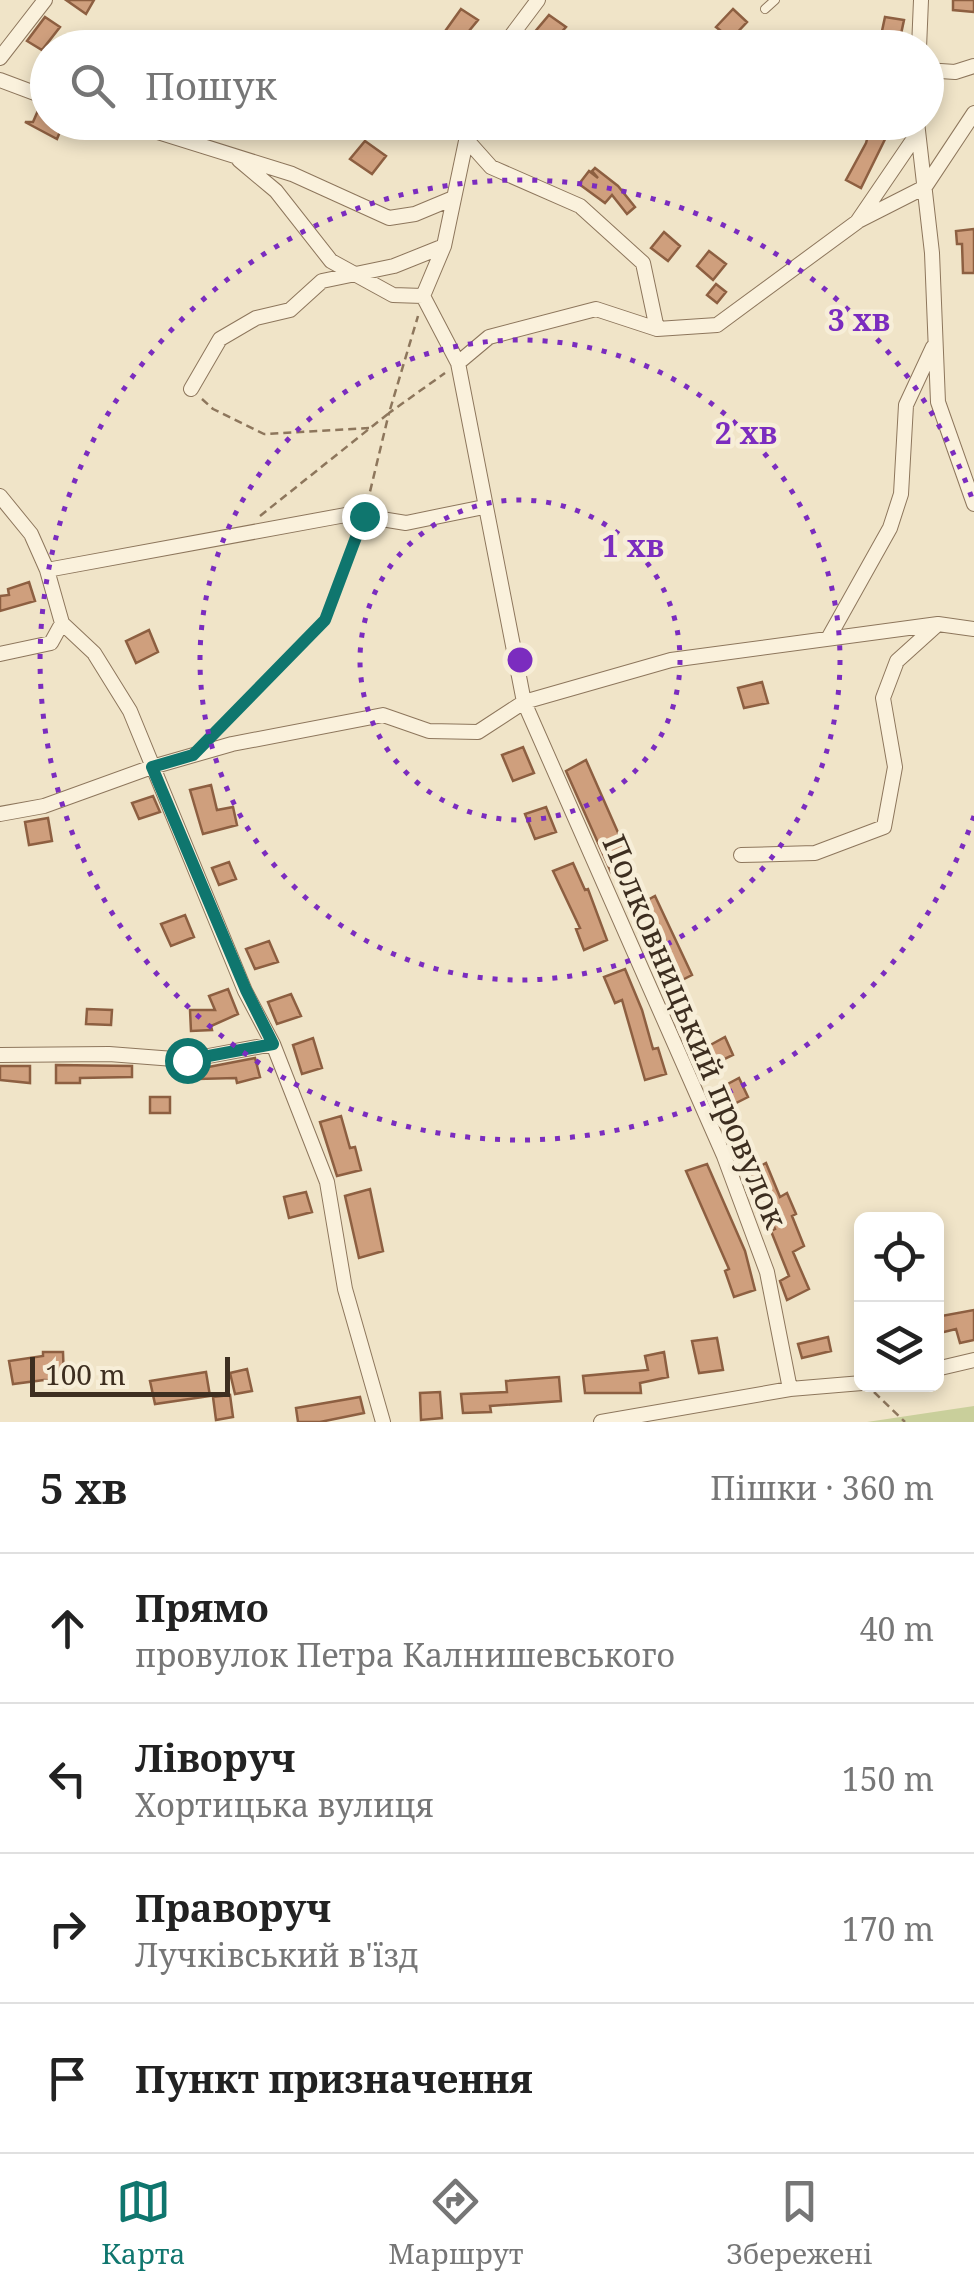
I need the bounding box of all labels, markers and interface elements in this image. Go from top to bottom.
search box [30,30,944,140]
icon: search [65,58,120,113]
text: Пошук [145,59,277,111]
text: 3 хв [828,299,890,340]
text: 2 хв [715,412,777,453]
route end [342,494,388,540]
text: 1 хв [602,525,664,566]
centre of rings [502,642,538,678]
street label: Полковницький провулок [594,828,798,1234]
route start [165,1038,211,1084]
map controls [854,1212,944,1392]
button: locate [854,1212,944,1302]
button: layers [854,1302,944,1392]
scale bar [30,1352,230,1396]
text: 100 m [45,1355,126,1393]
text: 5 хв [40,1459,127,1516]
text: Пішки · 360 m [710,1466,934,1509]
text: Прямо [135,1581,269,1633]
icon: ahead [40,1601,95,1656]
text: 40 m [860,1607,934,1650]
text: провулок Петра Калнишевського [135,1633,675,1676]
text: Ліворуч [135,1731,296,1783]
icon: left [40,1751,95,1806]
text: 150 m [842,1757,934,1800]
text: Хортицька вулиця [135,1783,434,1826]
text: Праворуч [135,1881,331,1933]
icon: right [40,1901,95,1956]
text: 170 m [842,1907,934,1950]
text: Лучківський в'їзд [135,1933,419,1976]
icon: arrive [40,2051,95,2106]
text: Пункт призначення [135,2052,533,2104]
tab: Карта [101,2174,186,2272]
tab: Маршрут [388,2174,524,2272]
tab: Збережені [726,2174,873,2272]

